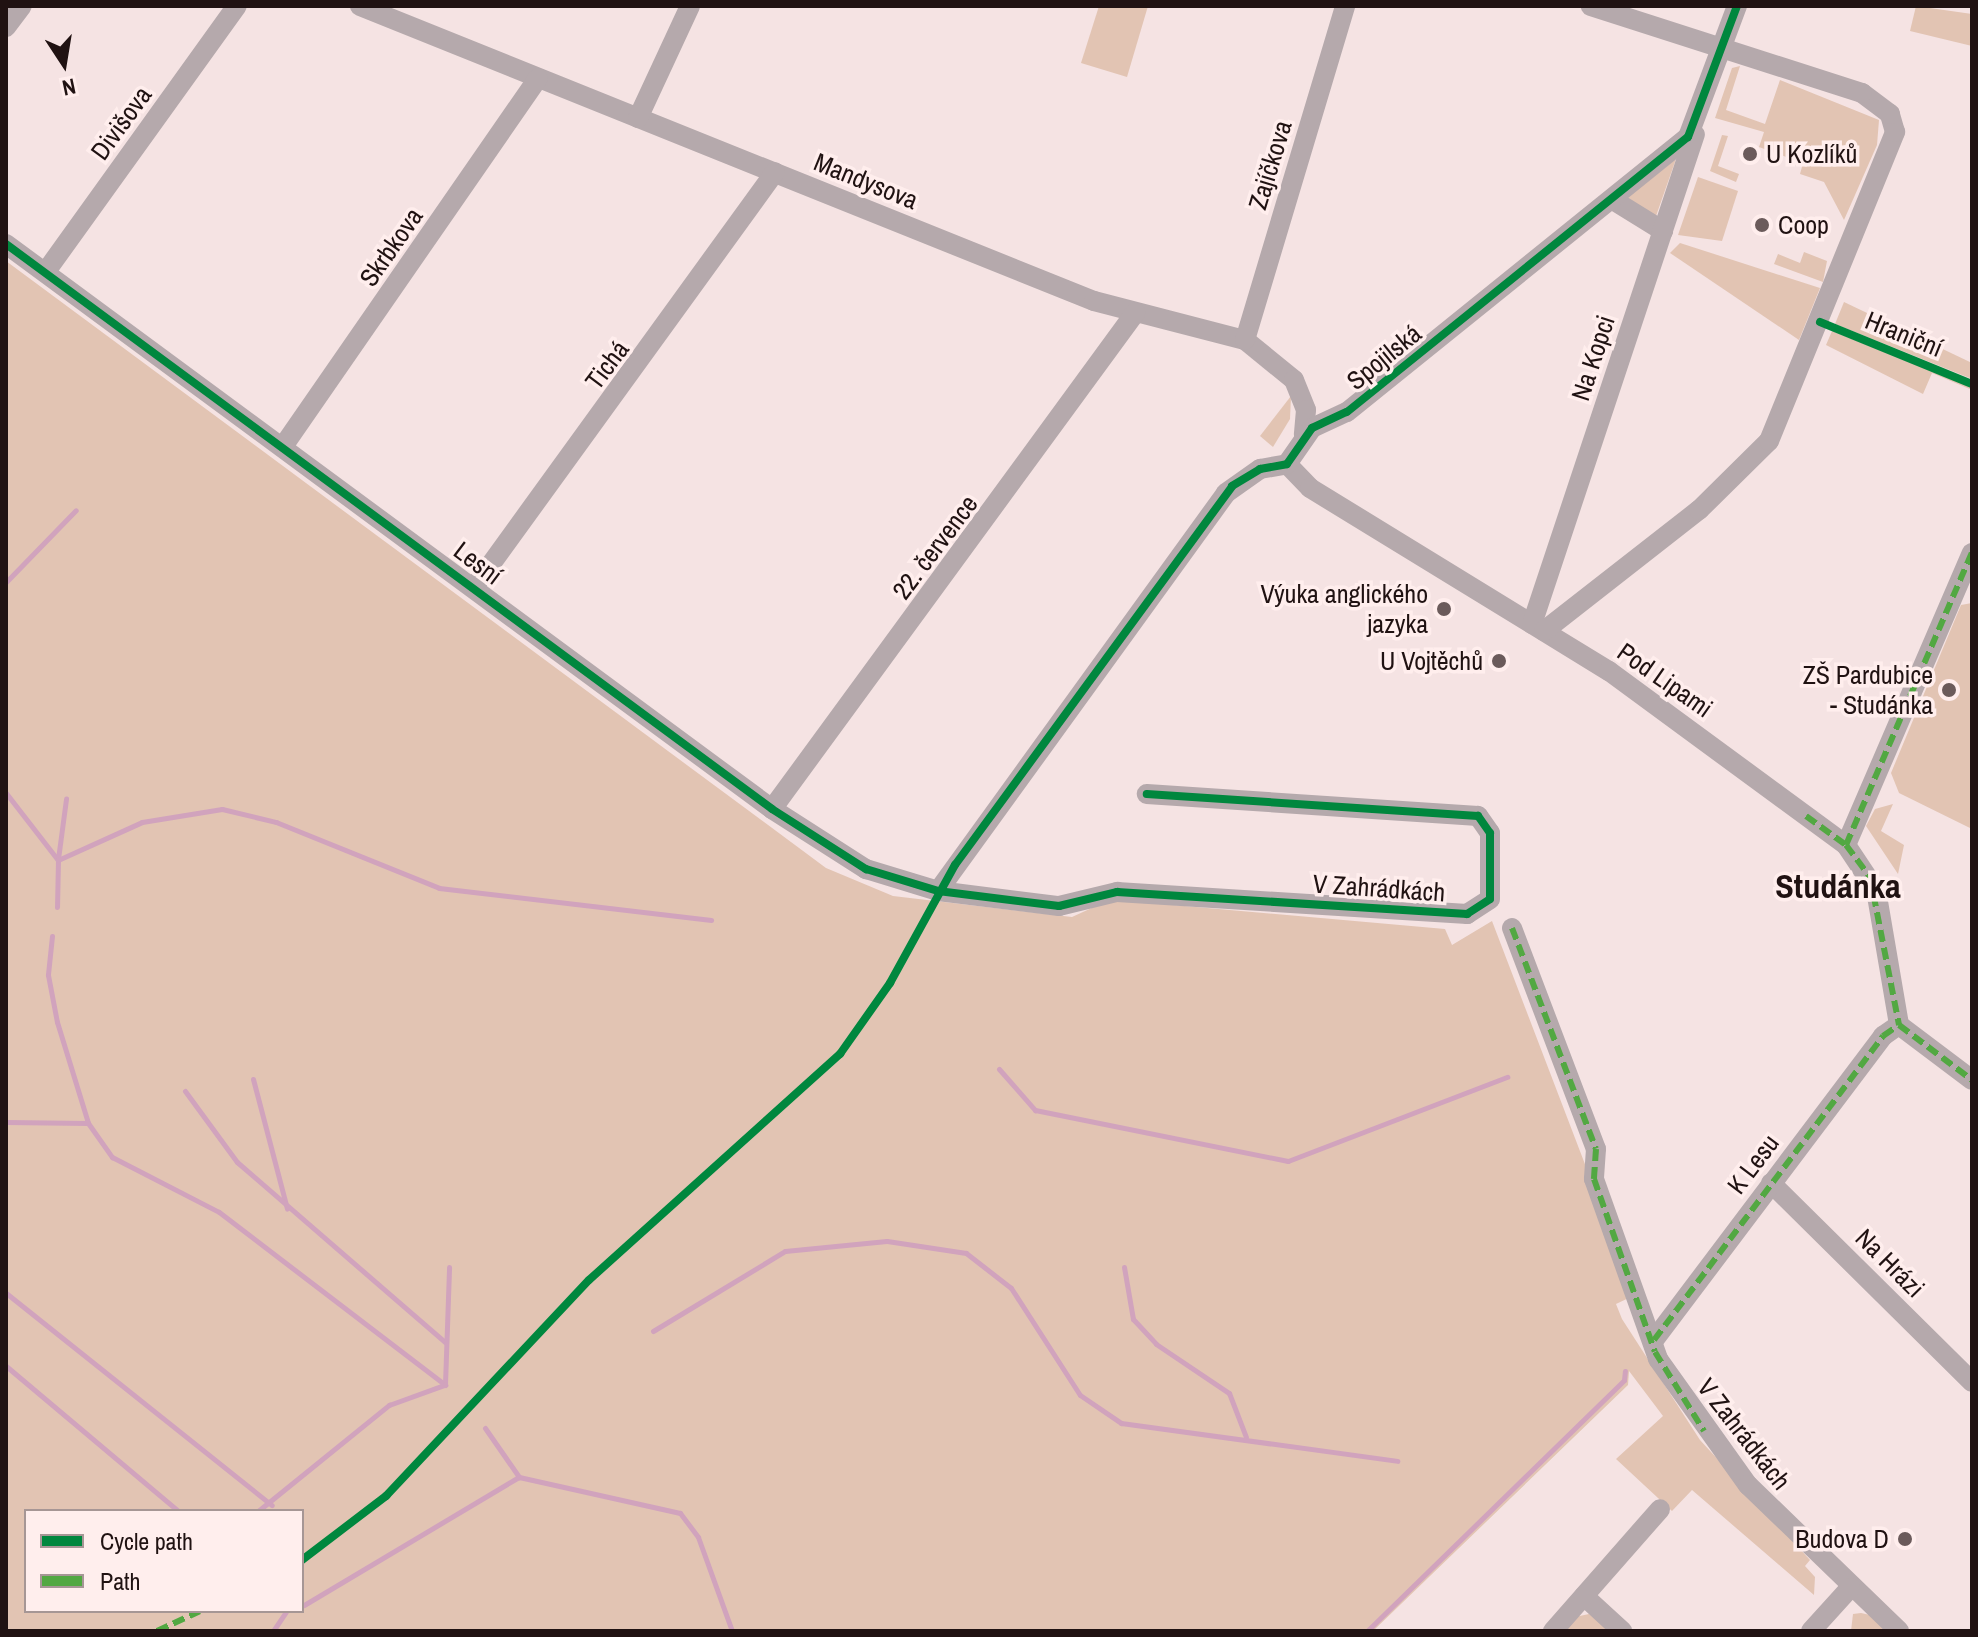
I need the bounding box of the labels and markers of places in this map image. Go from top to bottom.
place label: U Kozlíků [1766,138,1857,170]
marker: U Kozlíků [1741,145,1759,163]
place label: Coop [1778,209,1829,241]
marker: Coop [1753,216,1771,234]
place label: Výuka anglického jazyka [1260,578,1428,640]
marker: Výuka anglického jazyka [1435,600,1453,618]
place label: U Vojtěchů [1380,645,1483,677]
marker: U Vojtěchů [1490,652,1508,670]
place label: ZŠ Pardubice - Studánka [1803,659,1933,720]
marker: ZŠ Pardubice - Studánka [1940,681,1958,699]
place label: Budova D [1795,1523,1889,1555]
marker: Budova D [1896,1530,1914,1548]

